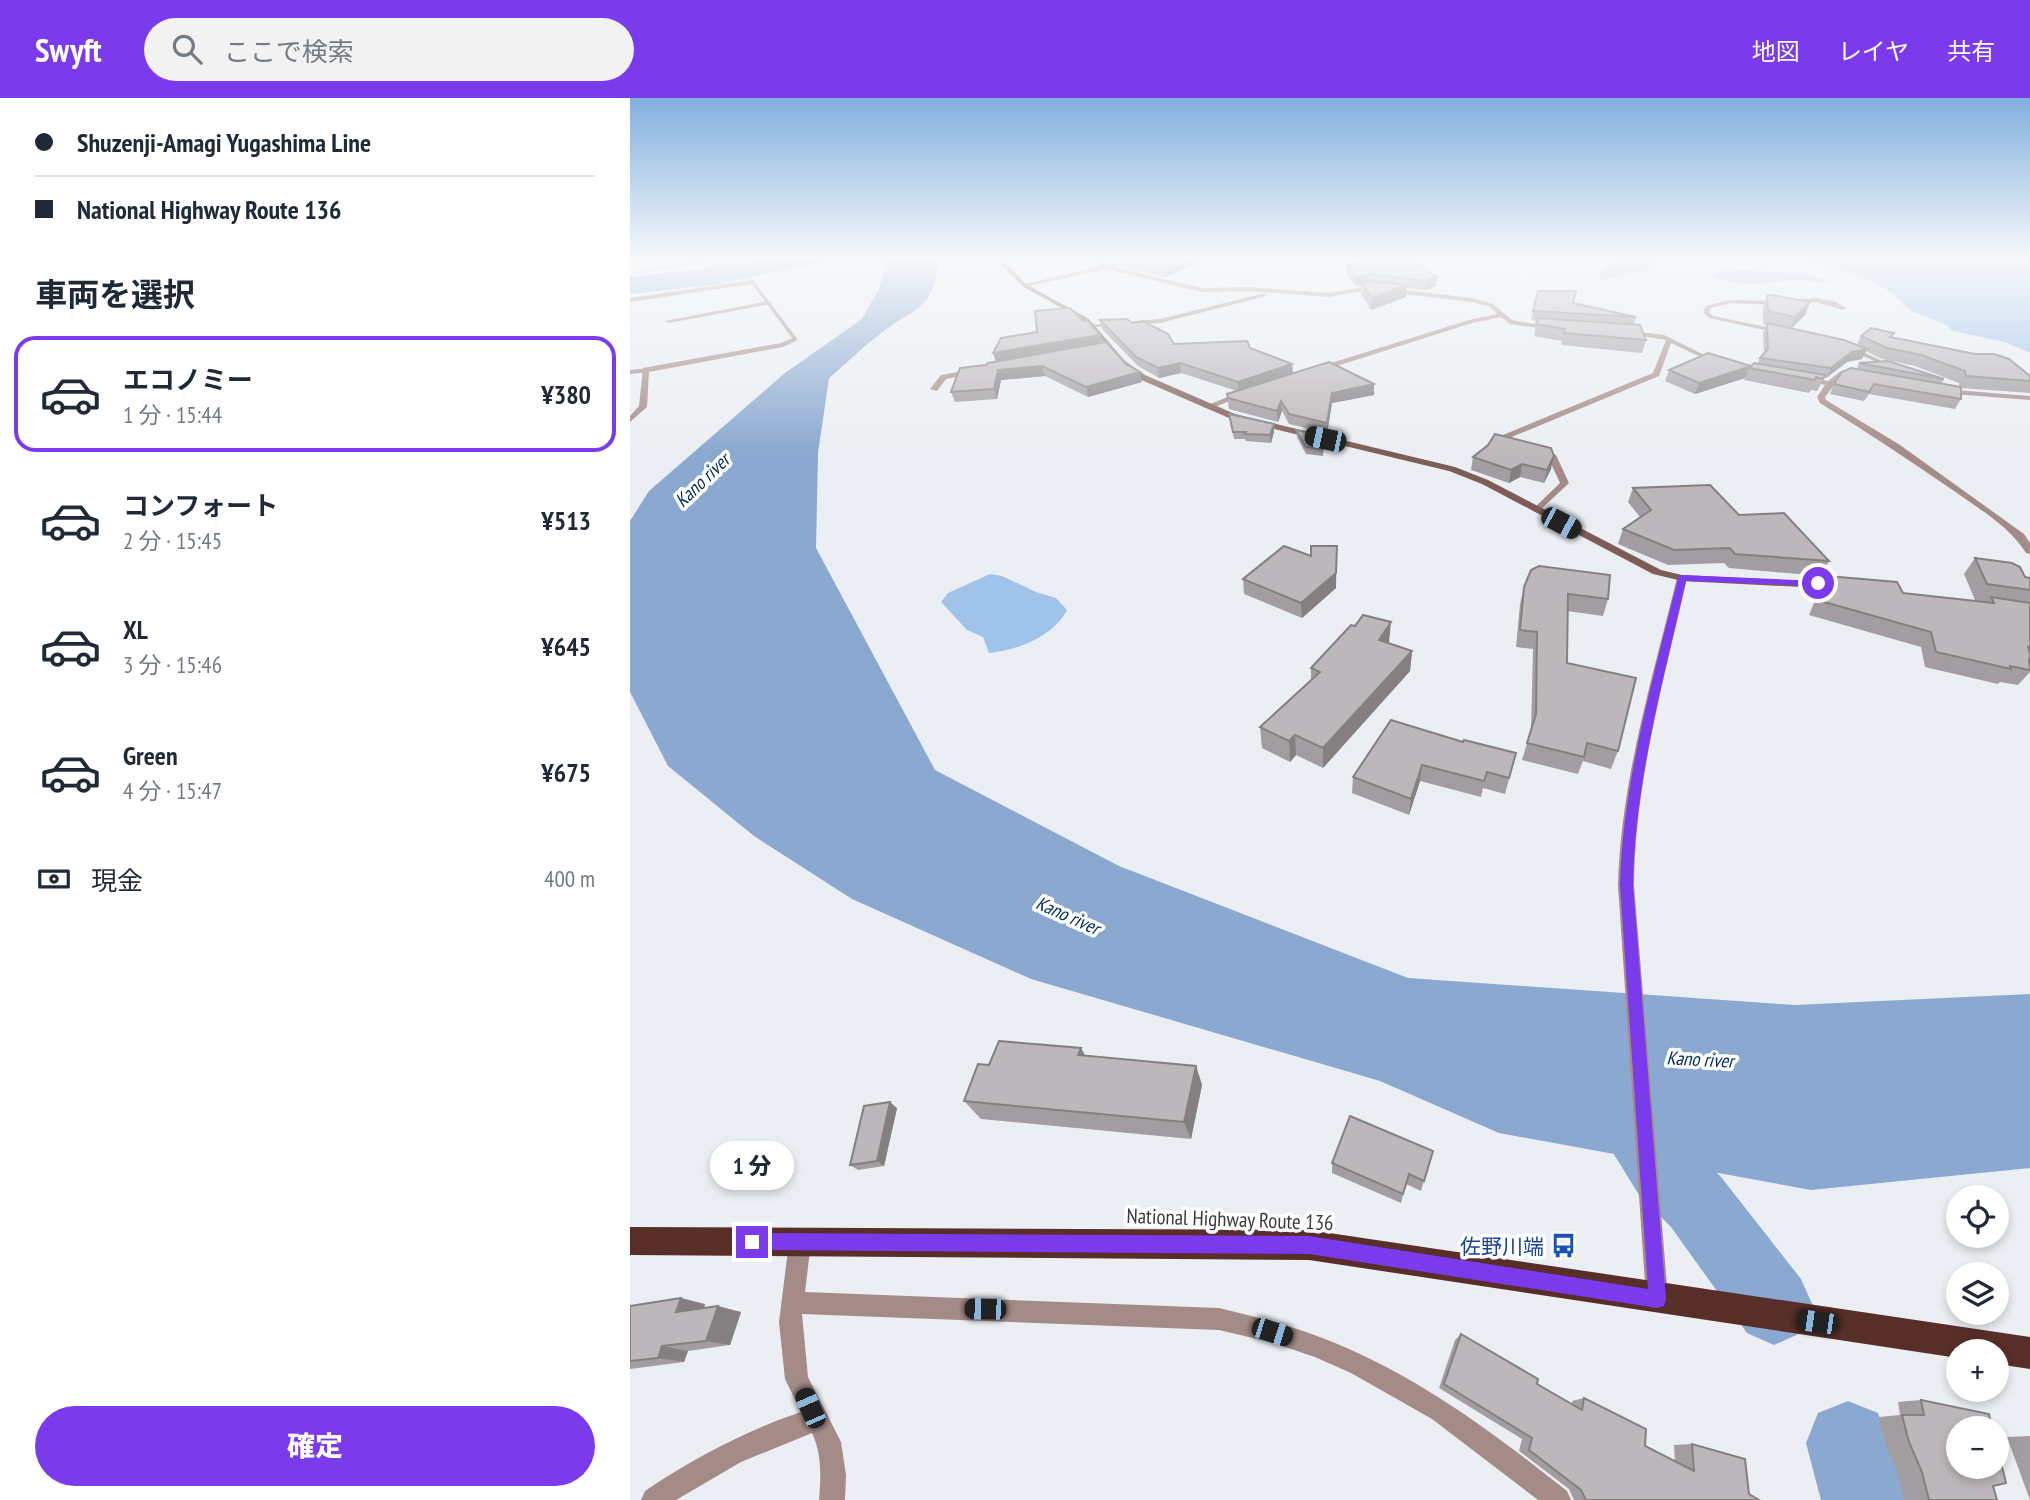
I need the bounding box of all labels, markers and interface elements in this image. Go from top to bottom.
search box [144,18,634,81]
text: Swyft [35,28,102,71]
icon: search [168,30,206,68]
text: ここで検索 [224,35,354,68]
text: 地図 [1752,36,1800,67]
text: レイヤ [1838,36,1909,67]
text: 共有 [1947,36,1995,67]
text: Shuzenji-Amagi Yugashima Line [77,126,371,159]
text: National Highway Route 136 [77,193,341,226]
text: 車両を選択 [35,273,195,315]
icon: car [39,363,102,426]
text: エコノミー [123,363,253,396]
text: ¥380 [541,378,591,411]
text: 1 分 · 15:44 [123,400,222,429]
car [1303,424,1348,454]
water label: Kano river [670,446,736,512]
icon: car [39,489,102,552]
text: コンフォート [123,489,278,522]
text: ¥513 [541,504,591,537]
car [1538,504,1585,542]
text: 2 分 · 15:45 [123,526,222,555]
route start [1802,567,1834,599]
text: XL [123,613,148,646]
icon: car [39,615,102,678]
text: ¥645 [541,630,591,663]
text: 3 分 · 15:46 [123,650,222,679]
text: Green [123,739,178,772]
icon: car [39,741,102,804]
text: ¥675 [541,756,591,789]
text: 4 分 · 15:47 [123,776,222,805]
icon: cash [35,860,73,898]
text: 現金 [91,864,143,897]
text: 400 m [544,864,595,893]
water label: Kano river [1033,890,1106,941]
water label: Kano river [1666,1045,1737,1073]
callout: 1 分 [710,1140,794,1190]
text: 1 分 [733,1151,771,1180]
map controls [1946,1185,2009,1479]
button: locate [1946,1185,2009,1248]
street label: National Highway Route 136 [1126,1202,1334,1236]
route end [736,1226,768,1258]
bus stop icon: 佐野川端 [1550,1232,1578,1260]
place label: 佐野川端 [1460,1233,1544,1260]
button: layers [1946,1262,2009,1325]
car [964,1298,1007,1320]
car [1795,1309,1840,1335]
car [1249,1316,1296,1348]
button: + [1946,1339,2009,1402]
car [792,1385,829,1431]
button: 確定 [35,1406,595,1486]
button: − [1946,1416,2009,1479]

